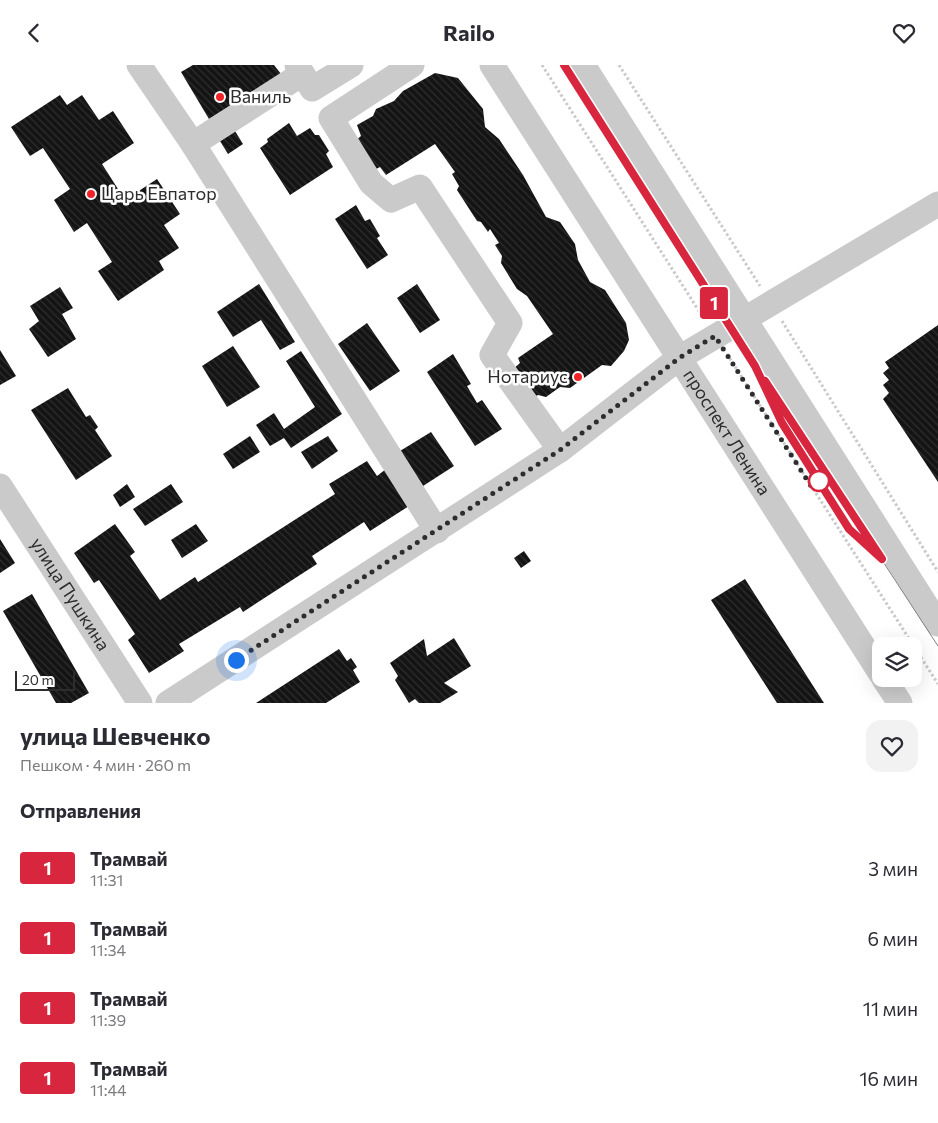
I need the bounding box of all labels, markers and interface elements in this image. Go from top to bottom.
icon: back [20,19,48,47]
text: Railo [443,19,495,46]
icon: heart [890,19,918,47]
place label: Ваниль [230,85,291,107]
marker: Ваниль [214,91,226,103]
place label: Царь Евпатор [101,182,217,204]
marker: Царь Евпатор [85,188,97,200]
line badge: 1 [698,287,730,319]
text: 1 [710,292,718,314]
place label: Нотариус [487,365,568,387]
street label: проспект Ленина [679,365,776,499]
marker: Нотариус [572,371,584,383]
unlabelled marker [808,470,830,492]
street label: улица Пушкина [26,533,115,654]
map controls [872,637,922,687]
button: layers [872,637,922,687]
your location [224,648,249,673]
scale bar [15,668,75,691]
text: 20 m [22,671,54,688]
button: heart [866,720,918,772]
text: улица Шевченко [20,721,210,750]
text: Пешком · 4 мин · 260 m [20,755,191,774]
text: Отправления [20,799,141,822]
text: Трамвай [90,847,168,870]
text: 1 [43,857,52,879]
text: 3 мин [868,857,918,880]
text: 11:31 [90,870,123,889]
text: Трамвай [90,917,168,940]
text: 1 [43,927,52,949]
text: 6 мин [868,927,918,950]
text: 11:34 [90,940,126,959]
text: Трамвай [90,987,168,1010]
text: 1 [43,997,52,1019]
text: 11 мин [863,997,918,1020]
text: 11:39 [90,1010,126,1029]
text: Трамвай [90,1057,168,1080]
text: 1 [43,1067,52,1089]
text: 16 мин [859,1067,918,1090]
text: 11:44 [90,1080,127,1099]

